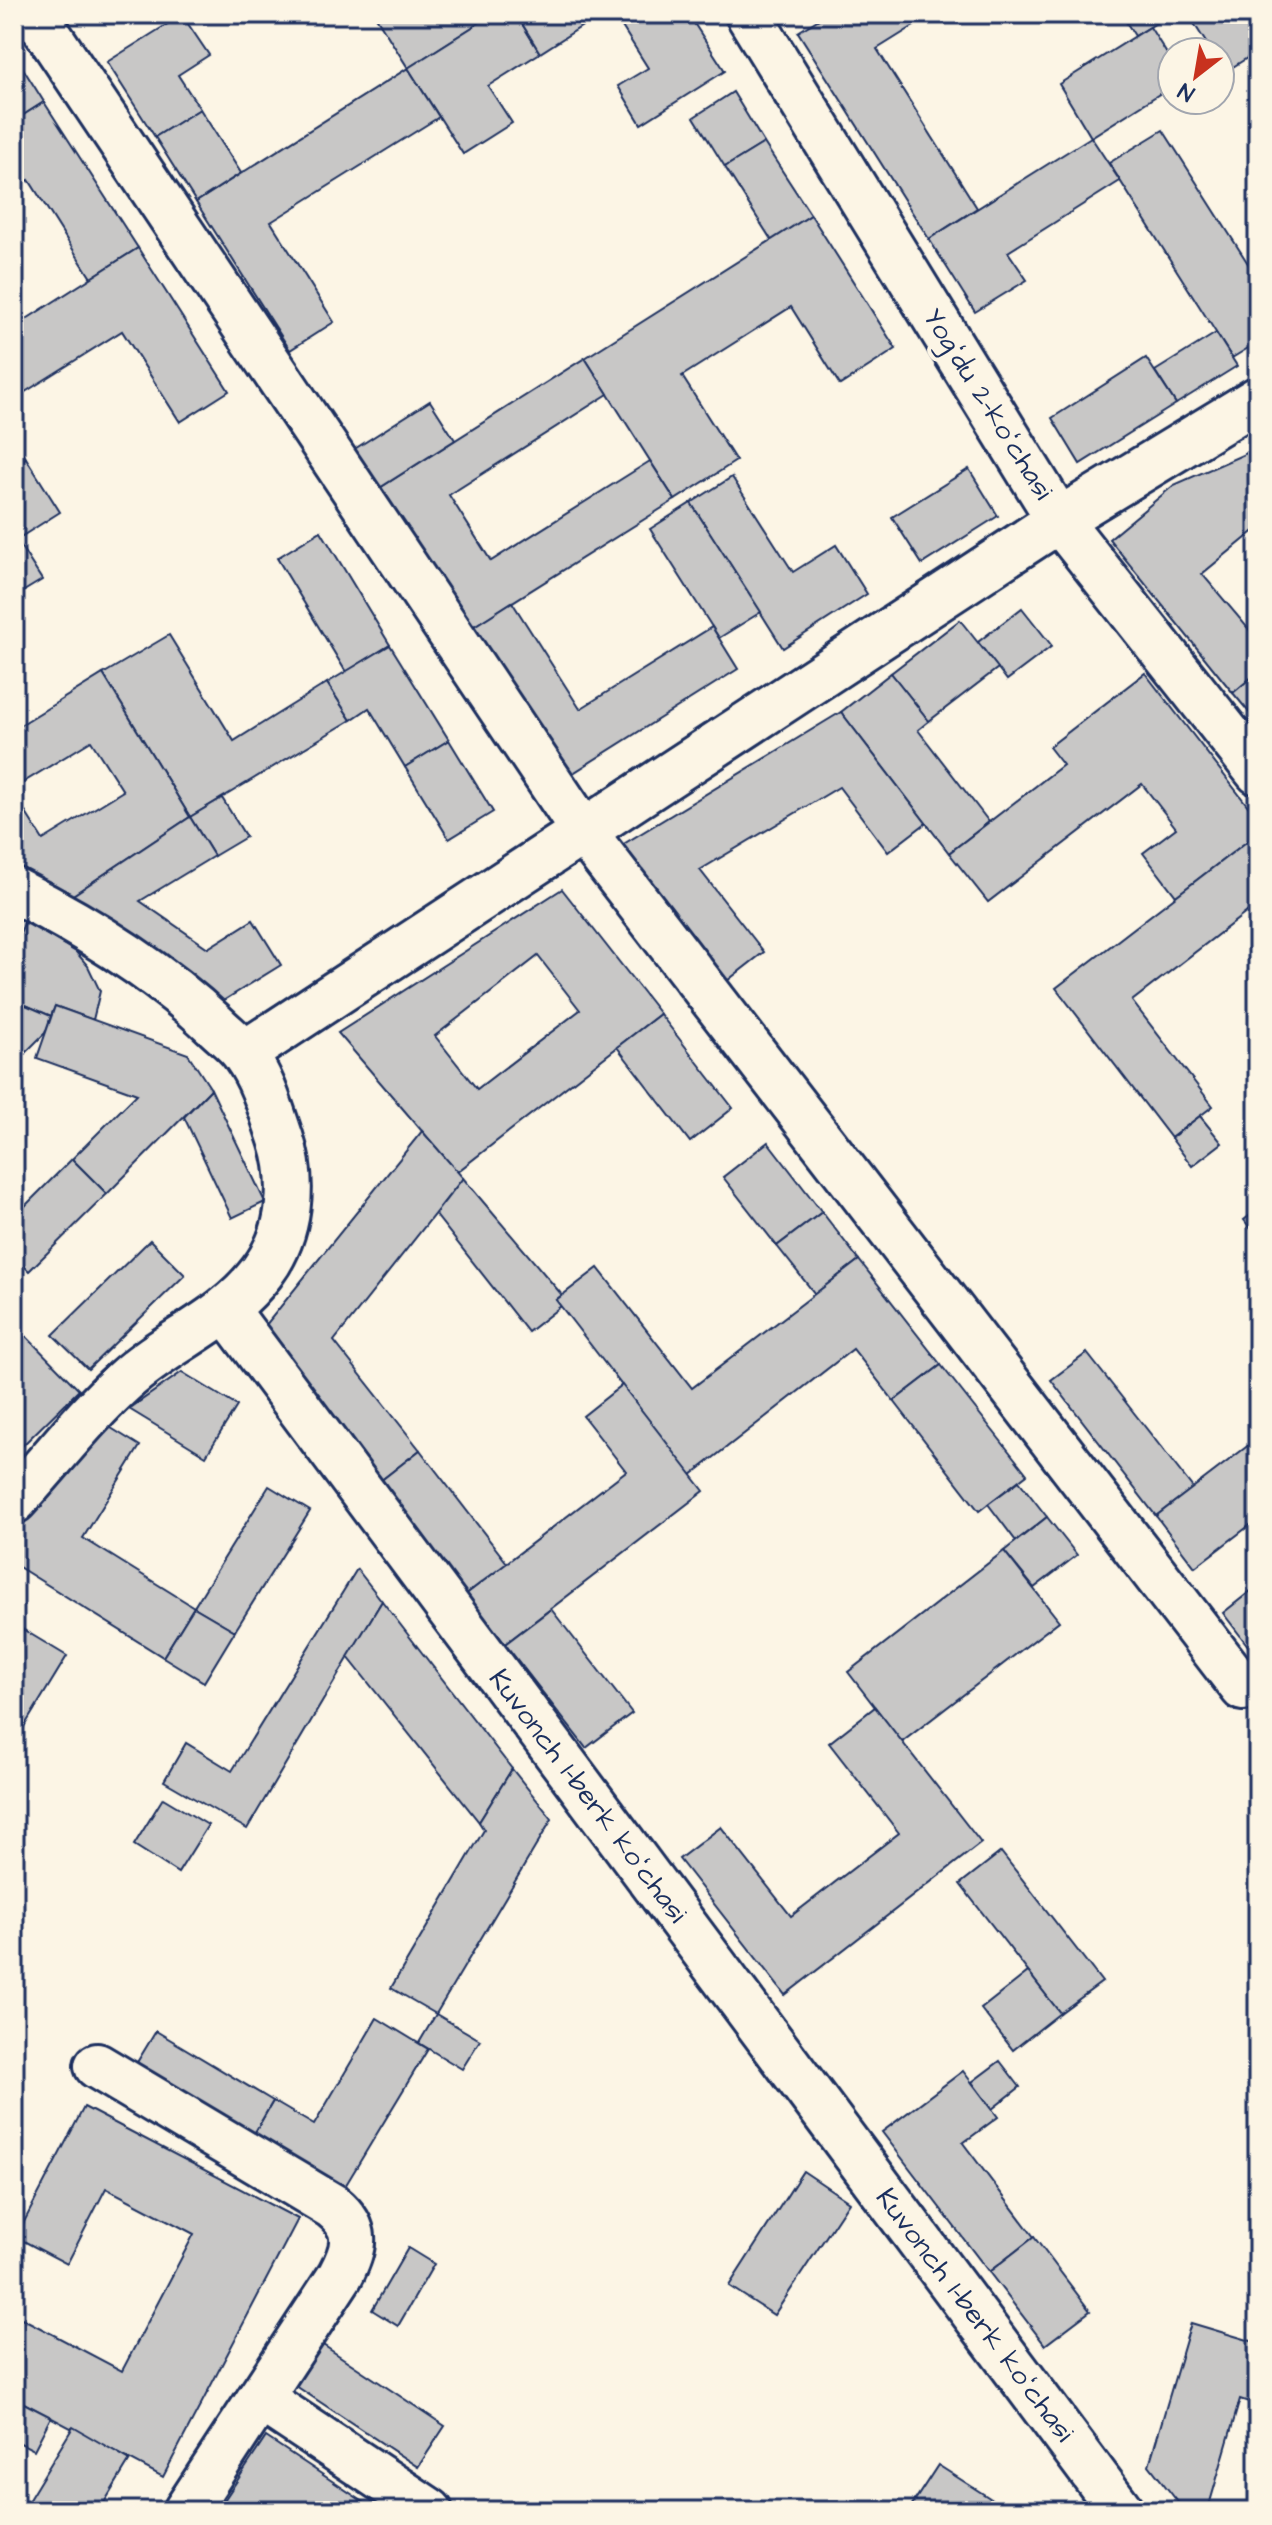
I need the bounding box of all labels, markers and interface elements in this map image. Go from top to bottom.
north arrow [1156,36,1236,116]
text: N [1172,75,1200,109]
street label: Yogʻdu 2-koʻchasi [913,301,1063,508]
street label: Kuvonch 1-berk koʻchasi [480,1661,696,1931]
street label: Kuvonch 1-berk koʻchasi [867,2180,1083,2450]

